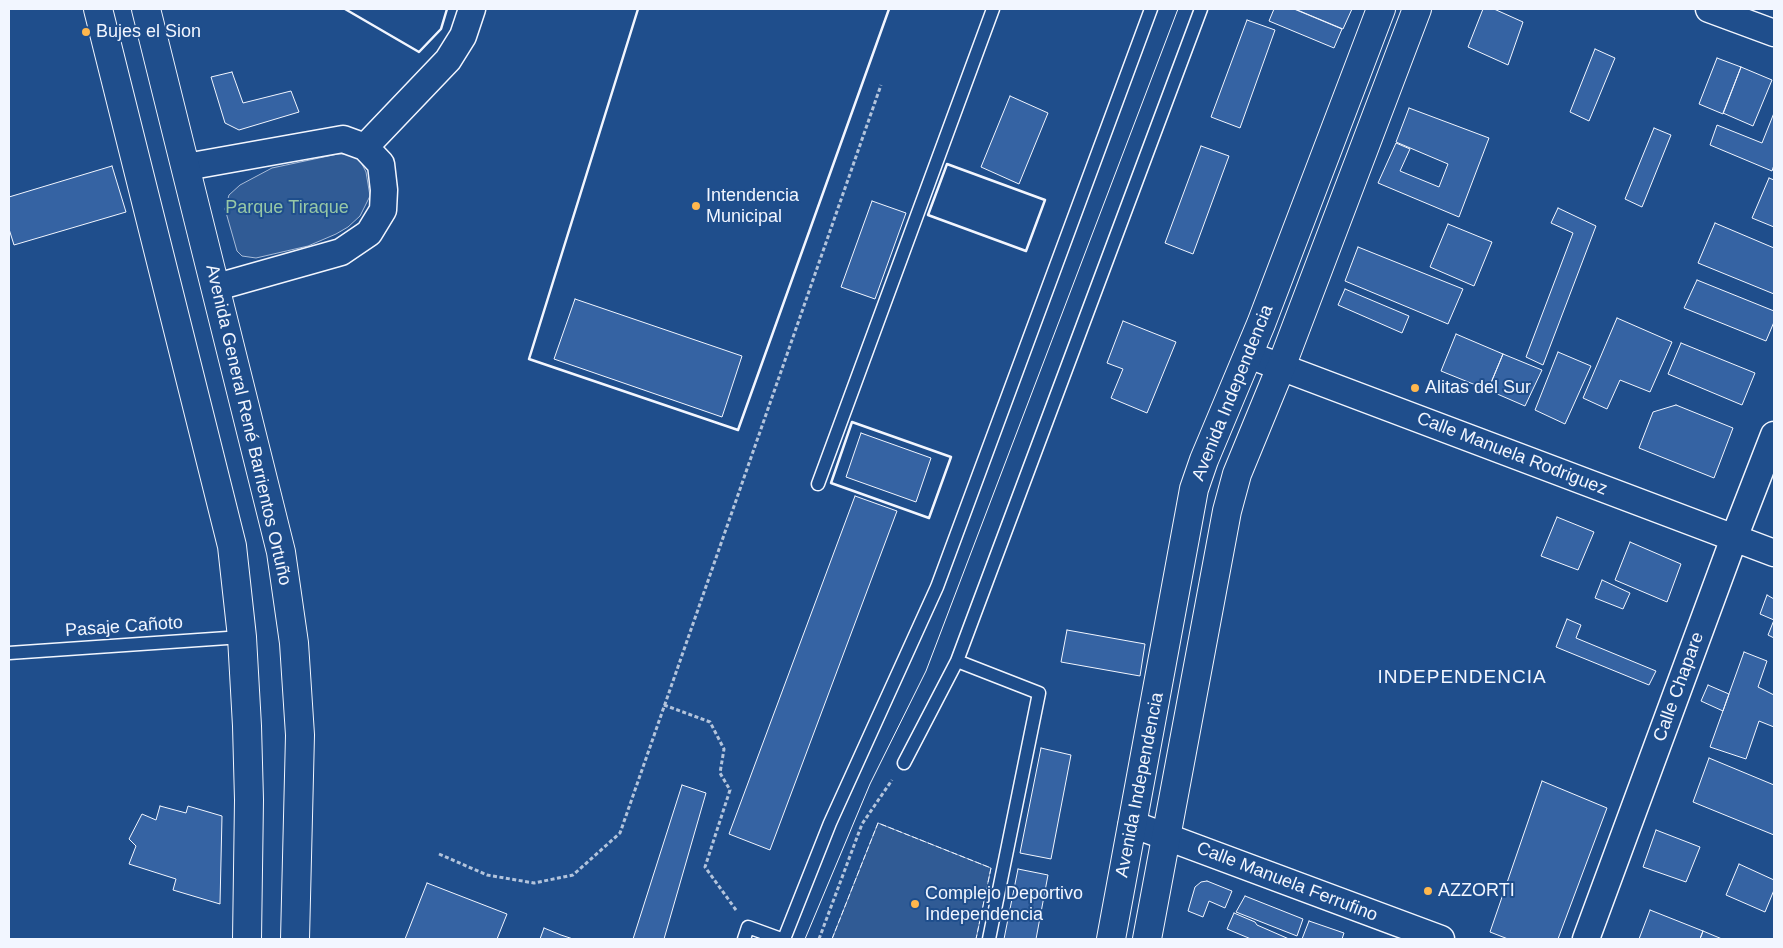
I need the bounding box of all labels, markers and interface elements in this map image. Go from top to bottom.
place label: Bujes el Sion [96,21,201,43]
marker: Bujes el Sion [80,26,92,38]
place label: Intendencia Municipal [706,185,799,228]
park label: Parque Tiraque [225,197,349,219]
marker: Intendencia Municipal [690,200,702,212]
street label: Avenida General René Barrientos Ortuño [200,262,296,588]
street label: Avenida Independencia [1188,302,1278,484]
place label: Alitas del Sur [1425,377,1531,399]
marker: Alitas del Sur [1409,382,1421,394]
street label: Calle Manuela Rodriguez [1414,408,1610,500]
street label: Pasaje Cañoto [64,612,184,642]
street label: Calle Chapare [1649,629,1709,745]
district label: INDEPENDENCIA [1376,667,1548,689]
street label: Avenida Independencia [1111,691,1169,879]
street label: Calle Manuela Ferrufino [1193,837,1381,927]
place label: AZZORTI [1438,880,1515,902]
place label: Complejo Deportivo Independencia [925,883,1083,926]
marker: AZZORTI [1422,885,1434,897]
marker: Complejo Deportivo Independencia [909,898,921,910]

